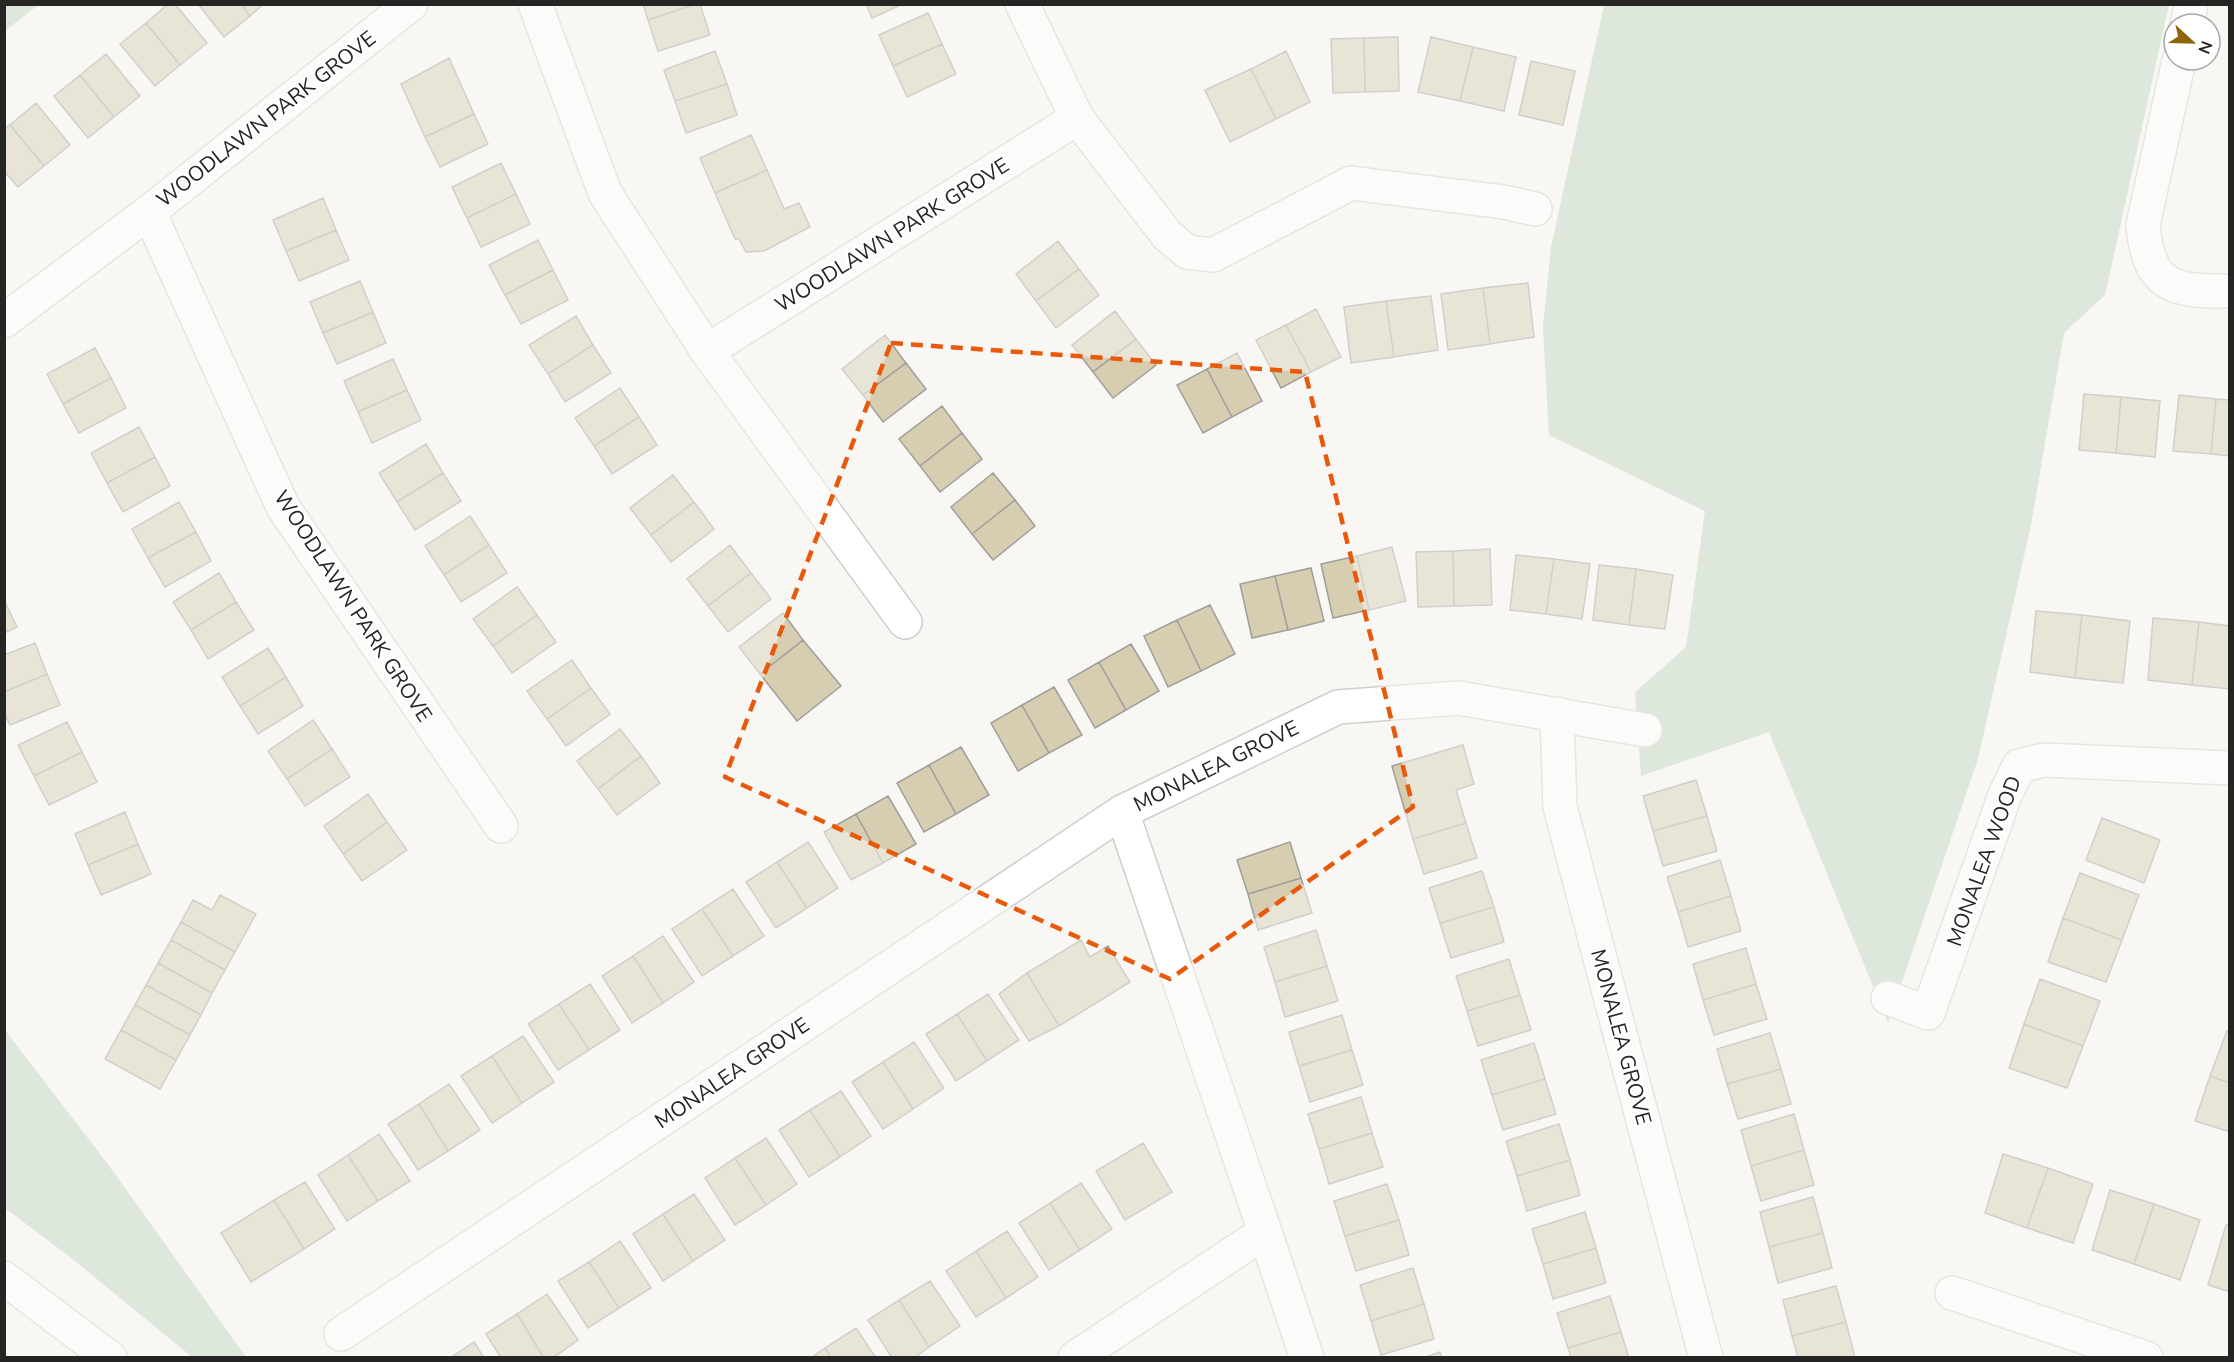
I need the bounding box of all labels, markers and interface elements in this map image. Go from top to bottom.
north arrow [2162,12,2222,72]
street label: WOODLAWN PARK GROVE [151,25,381,213]
text: N [2193,38,2217,57]
street label: WOODLAWN PARK GROVE [770,151,1014,319]
street label: WOODLAWN PARK GROVE [267,485,439,727]
street label: MONALEA GROVE [1129,714,1303,818]
street label: MONALEA WOOD [1940,772,2028,950]
street label: MONALEA GROVE [1584,946,1658,1128]
street label: MONALEA GROVE [649,1011,815,1135]

